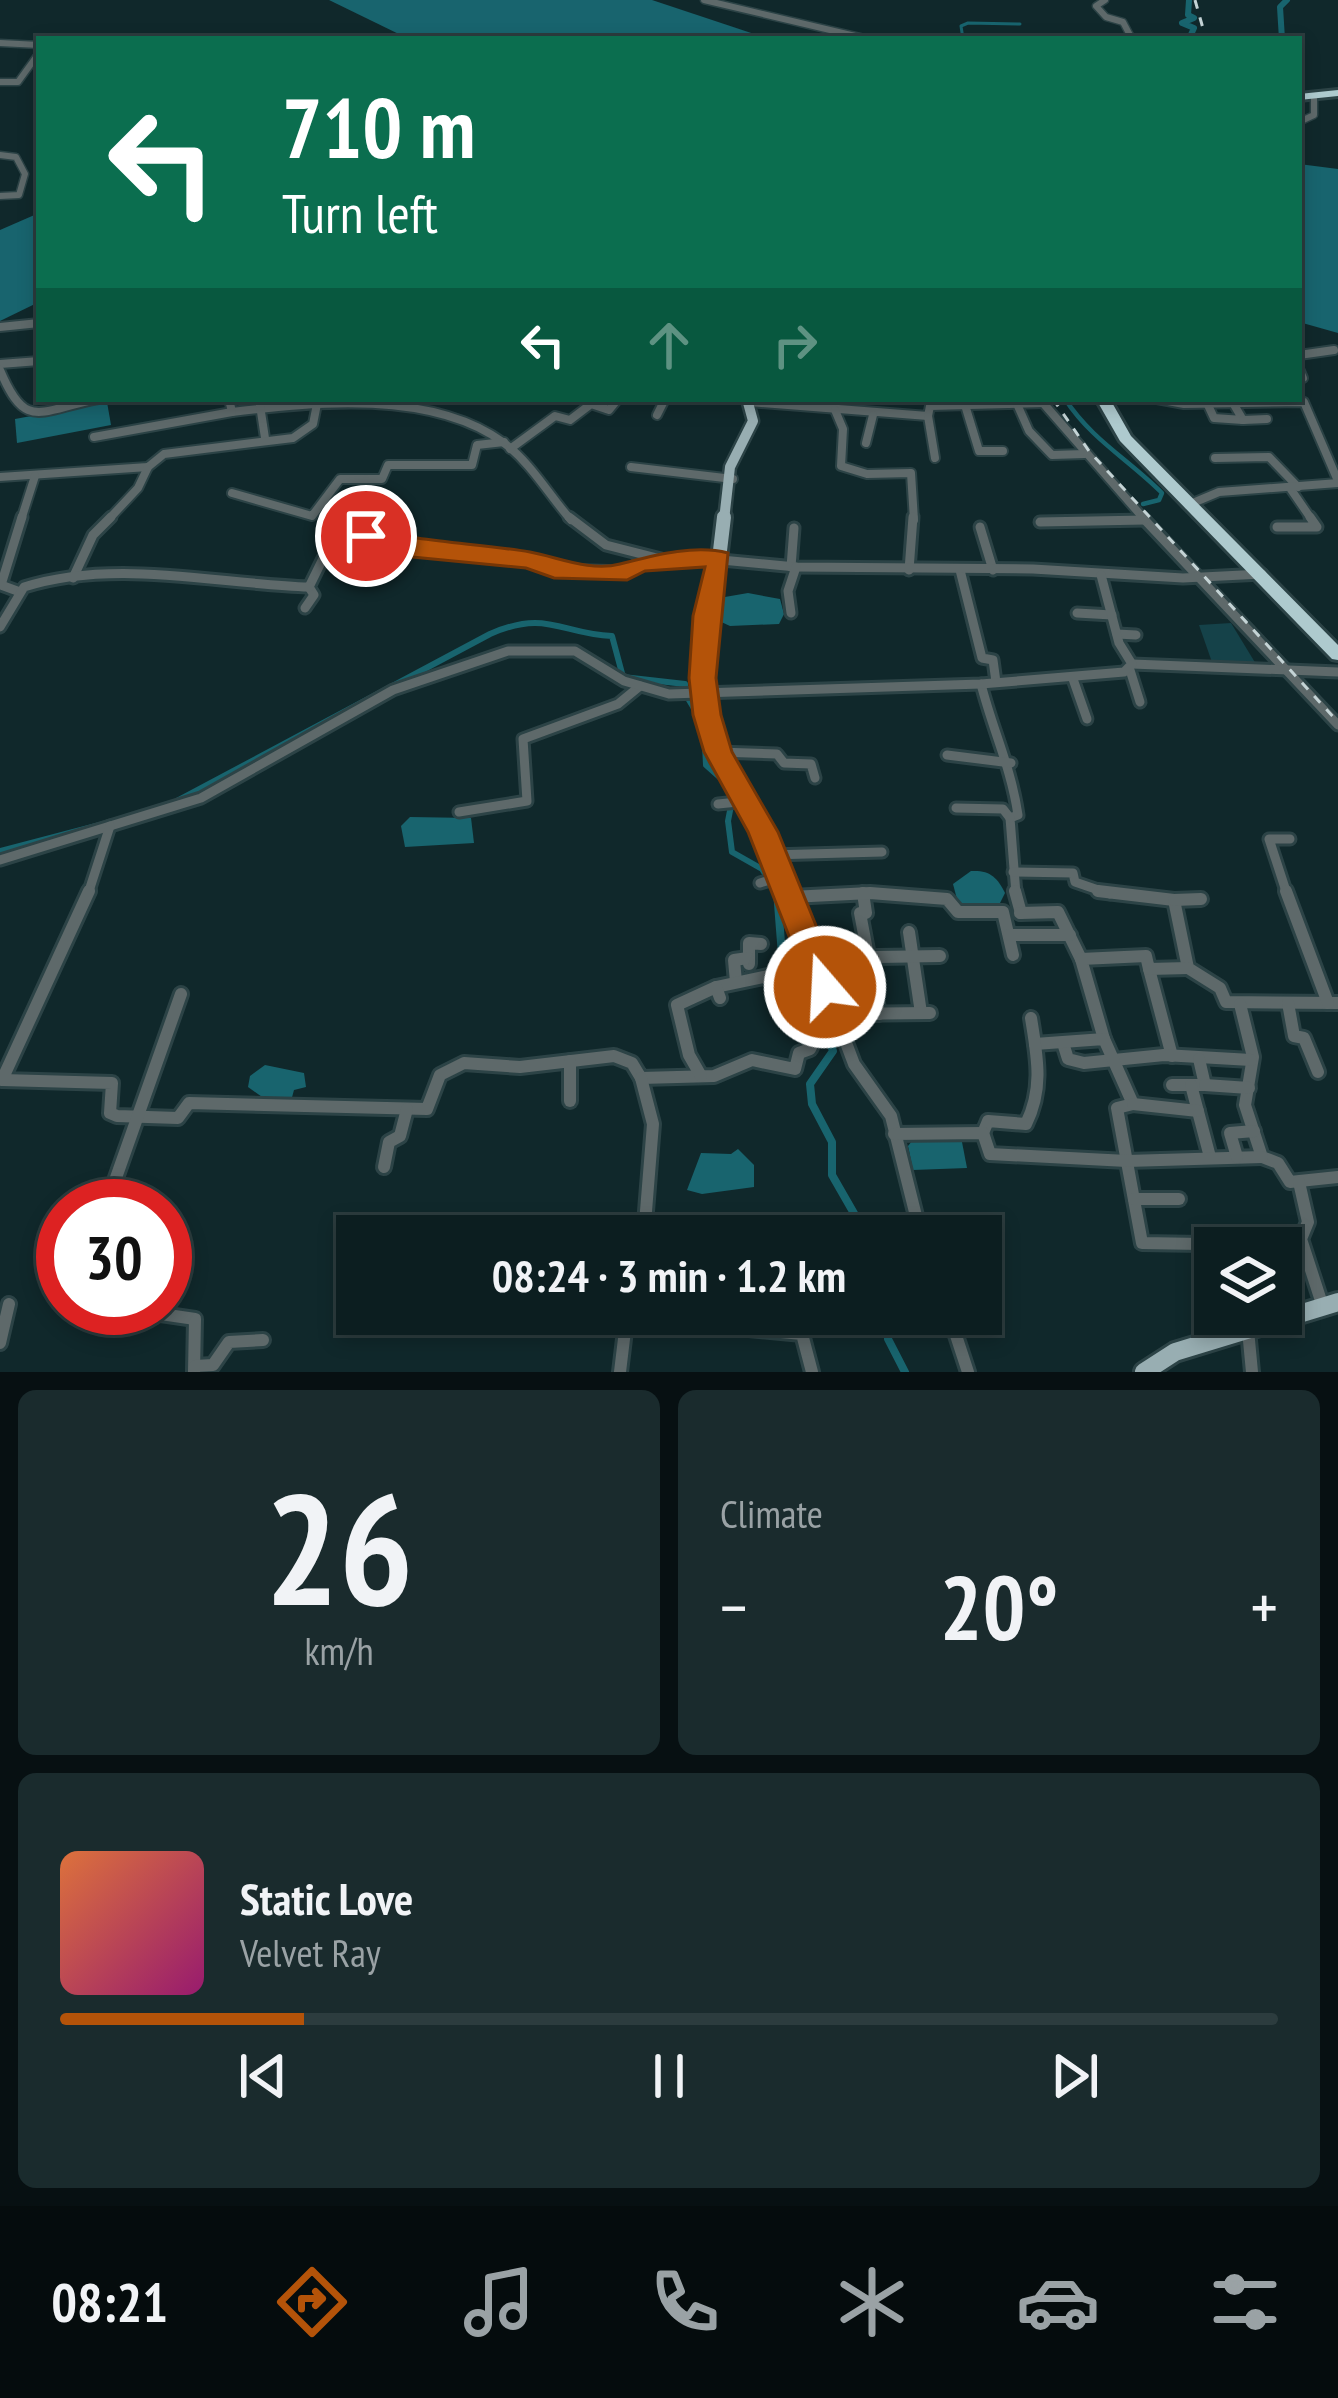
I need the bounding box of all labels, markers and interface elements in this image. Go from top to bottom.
text: 710 m [282,72,475,181]
icon: left [84,84,240,240]
text: Turn left [282,178,438,248]
icon: left [510,312,576,378]
icon: ahead [636,312,702,378]
icon: right [762,312,828,378]
pin [315,485,417,587]
icon: arrive [333,503,399,569]
position arrow [762,924,888,1050]
speed limit sign: 30 [36,1179,192,1335]
map controls [1194,1227,1302,1335]
button: layers [1194,1227,1302,1335]
text: 08:24 · 3 min · 1.2 km [492,1246,846,1304]
text: 26 [264,1446,414,1648]
text: Climate [720,1488,823,1539]
text: 20° [940,1548,1058,1665]
text: − [720,1564,747,1649]
text: + [1251,1564,1278,1649]
text: km/h [304,1625,374,1676]
text: Static Love [240,1869,413,1927]
text: Velvet Ray [240,1927,381,1978]
icon: previous [230,2043,296,2109]
icon: pause [636,2043,702,2109]
icon: next [1042,2043,1108,2109]
icon: directions [270,2260,354,2344]
icon: music [457,2260,541,2344]
icon: phone [643,2260,727,2344]
icon: climate [830,2260,914,2344]
icon: car [1016,2260,1100,2344]
icon: filters [1203,2260,1287,2344]
text: 08:21 [51,2267,168,2337]

